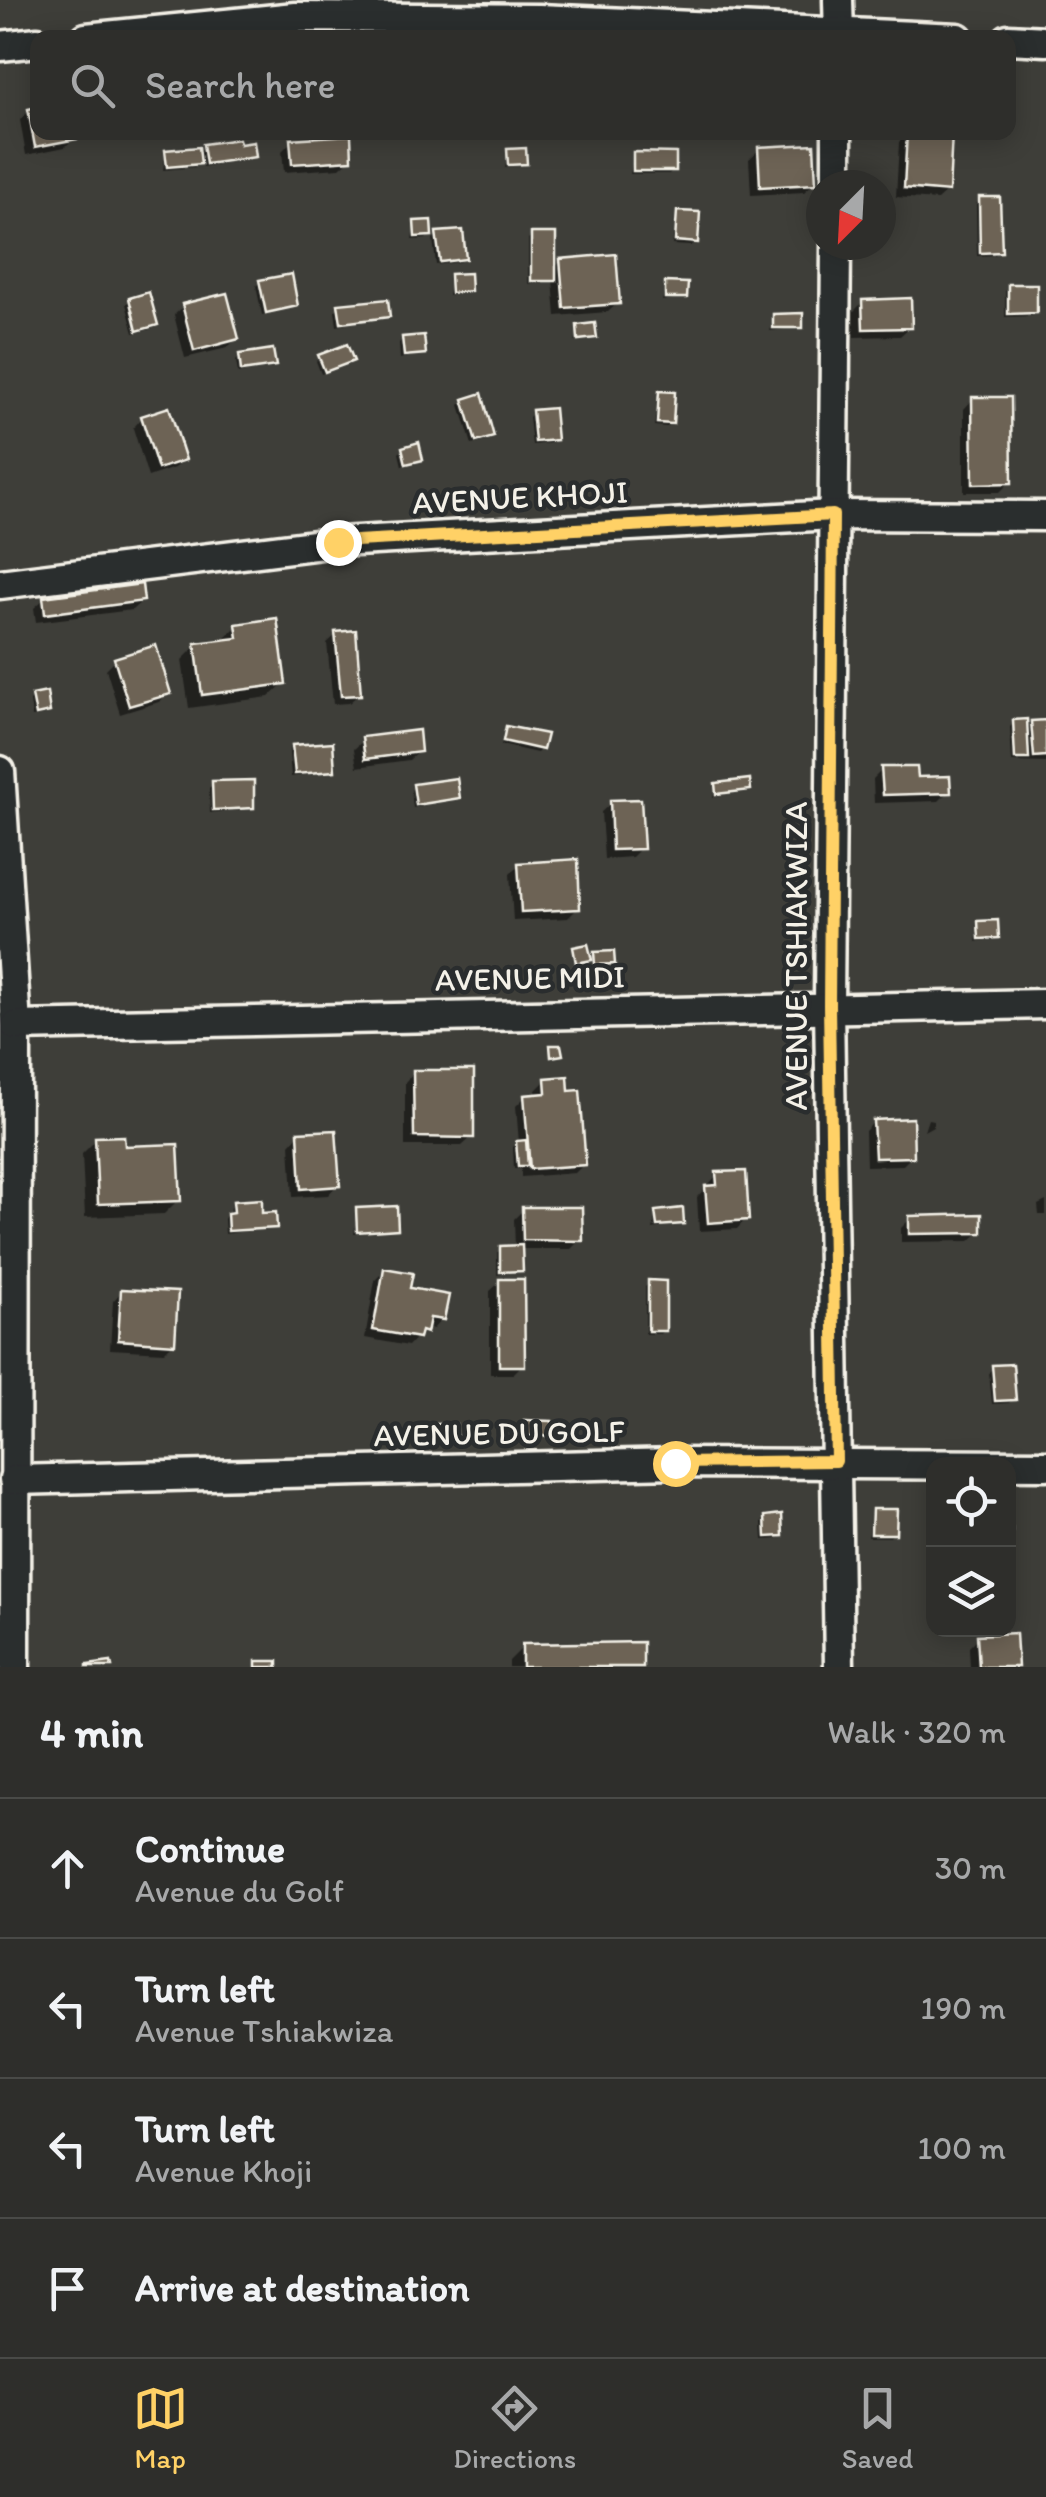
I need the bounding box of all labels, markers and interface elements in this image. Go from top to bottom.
search box [30,30,1016,140]
icon: search [65,58,120,113]
text: Search here [145,62,336,108]
north arrow [806,170,896,260]
street label: AVENUE KHOJI [411,472,629,522]
route end [316,520,362,566]
street label: AVENUE TSHIAKWIZA [777,801,815,1111]
street label: AVENUE MIDI [435,957,625,999]
street label: AVENUE DU GOLF [373,1412,626,1454]
route start [653,1441,699,1487]
map controls [926,1457,1016,1637]
button: locate [926,1457,1016,1547]
button: layers [926,1547,1016,1637]
text: 4 min [40,1707,143,1758]
text: Walk · 320 m [828,1713,1006,1751]
text: Continue [135,1826,285,1872]
icon: ahead [40,1841,95,1896]
text: 30 m [935,1849,1006,1887]
text: Avenue du Golf [135,1872,344,1910]
text: Turn left [135,1966,275,2012]
icon: left [40,1981,95,2036]
text: 190 m [921,1989,1006,2027]
text: Avenue Tshiakwiza [135,2012,394,2050]
text: Turn left [135,2106,275,2152]
icon: left [40,2121,95,2176]
text: 100 m [918,2129,1006,2167]
text: Avenue Khoji [135,2152,312,2190]
icon: arrive [40,2261,95,2316]
text: Arrive at destination [135,2265,470,2311]
tab: Map [133,2381,188,2475]
tab: Directions [453,2381,576,2475]
tab: Saved [842,2381,913,2475]

